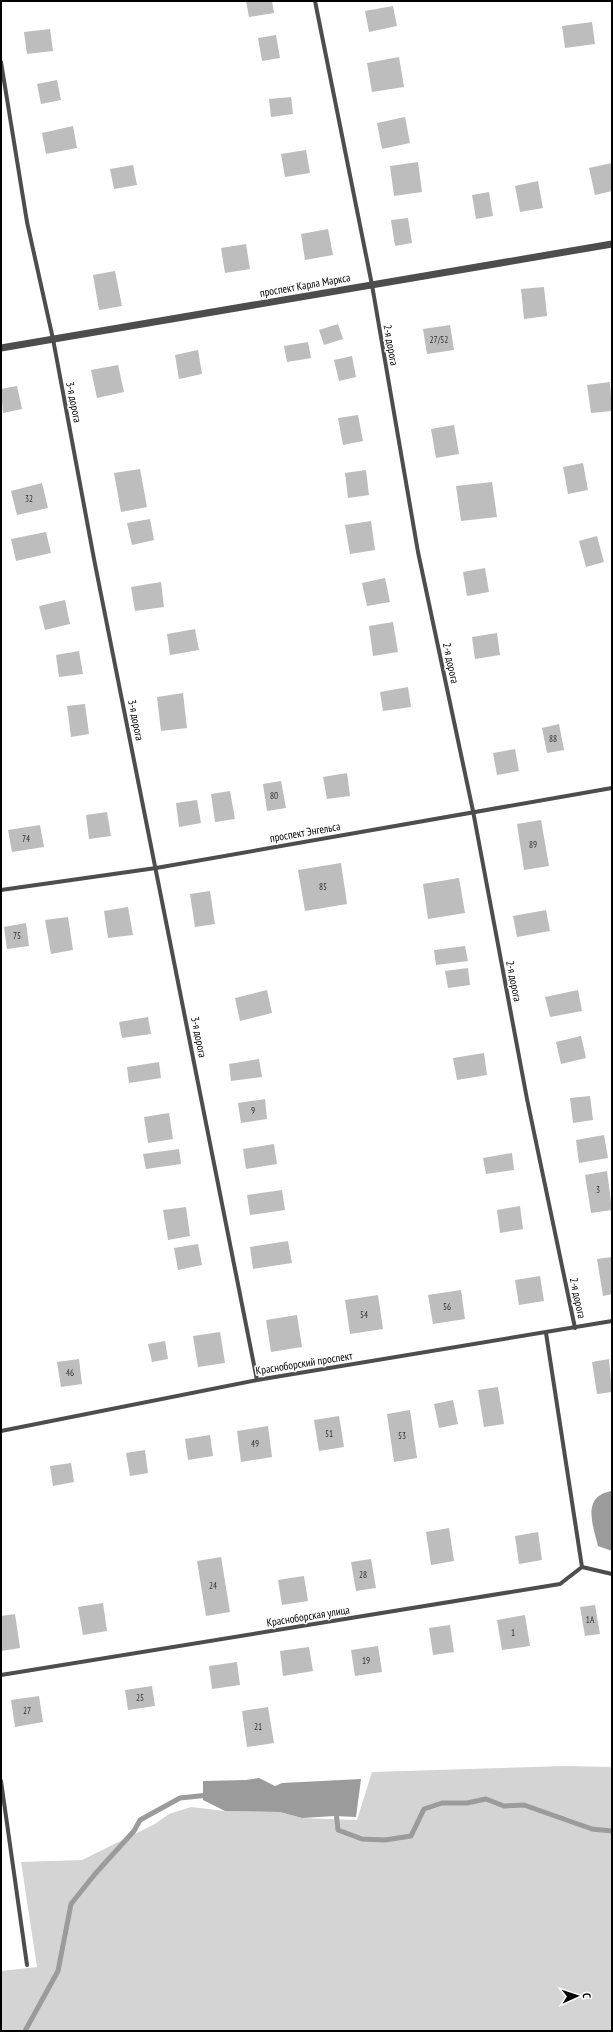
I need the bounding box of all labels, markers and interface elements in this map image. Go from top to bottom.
street label: проспект Карла Маркса [259,270,351,300]
street label: 2-я дорога [381,323,401,367]
house number: 27/52 [430,334,448,345]
street label: 3-я дорога [63,380,85,424]
house number: 32 [25,493,33,504]
street label: 2-я дорога [440,641,462,685]
street label: 3-я дорога [125,698,147,742]
house number: 88 [549,733,557,744]
house number: 80 [270,790,278,801]
street label: проспект Энгельса [269,819,341,845]
house number: 74 [22,833,30,844]
house number: 89 [529,839,537,850]
house number: 85 [319,881,327,892]
house number: 75 [13,930,21,941]
street label: 2-я дорога [503,959,525,1003]
street label: 3-я дорога [188,1015,210,1059]
house number: 9 [251,1105,255,1116]
house number: 3 [596,1184,600,1195]
street label: 2-я дорога [567,1276,589,1320]
house number: 56 [443,1301,451,1312]
house number: 54 [360,1309,368,1320]
street label: Красноборский проспект [255,1348,354,1378]
house number: 46 [66,1367,74,1378]
house number: 51 [325,1428,333,1439]
house number: 53 [398,1430,406,1441]
house number: 49 [251,1438,259,1449]
house number: 28 [359,1569,367,1580]
house number: 24 [209,1580,217,1591]
street label: Красноборская улица [265,1603,351,1629]
house number: 1А [586,1614,595,1625]
house number: 1 [511,1627,515,1638]
house number: 19 [362,1655,370,1666]
house number: 25 [136,1692,144,1703]
house number: 27 [23,1705,31,1716]
house number: 21 [254,1721,262,1732]
north arrow [557,1976,597,2016]
text: С [580,1993,594,1998]

